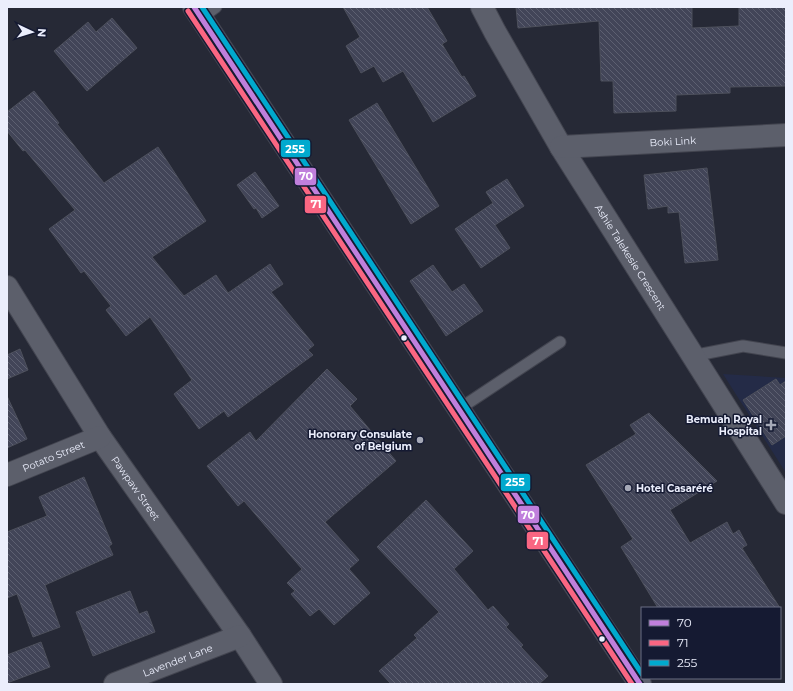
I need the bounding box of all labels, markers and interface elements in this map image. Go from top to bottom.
north arrow [12,12,52,52]
text: N [35,28,49,38]
street label: Boki Link [649,134,696,149]
line badge: 255 [280,139,311,158]
text: 255 [285,142,305,156]
line badge: 70 [294,167,317,186]
text: 70 [299,169,314,183]
line badge: 71 [304,195,327,214]
text: 71 [310,197,322,211]
street label: Ashie Talekesie Crescent [592,202,668,313]
unlabelled marker [399,333,409,343]
place label: Bemuah Royal Hospital [686,413,762,438]
marker: Bemuah Royal Hospital [765,419,777,431]
place label: Honorary Consulate of Belgium [308,428,412,453]
marker: Honorary Consulate of Belgium [415,435,425,445]
street label: Potato Street [20,438,87,475]
street label: Pawpaw Street [108,454,163,523]
line badge: 255 [500,473,531,492]
text: 255 [505,475,525,489]
place label: Hotel Casaréré [636,482,713,495]
marker: Hotel Casaréré [623,483,633,493]
line badge: 70 [517,505,540,524]
text: 70 [521,508,536,522]
line badge: 71 [526,531,549,550]
text: 71 [532,534,544,548]
legend [641,607,781,679]
text: 70 [677,615,692,630]
unlabelled marker [597,634,607,644]
text: 71 [677,635,689,650]
street label: Lavender Lane [141,641,215,680]
text: 255 [677,655,698,670]

